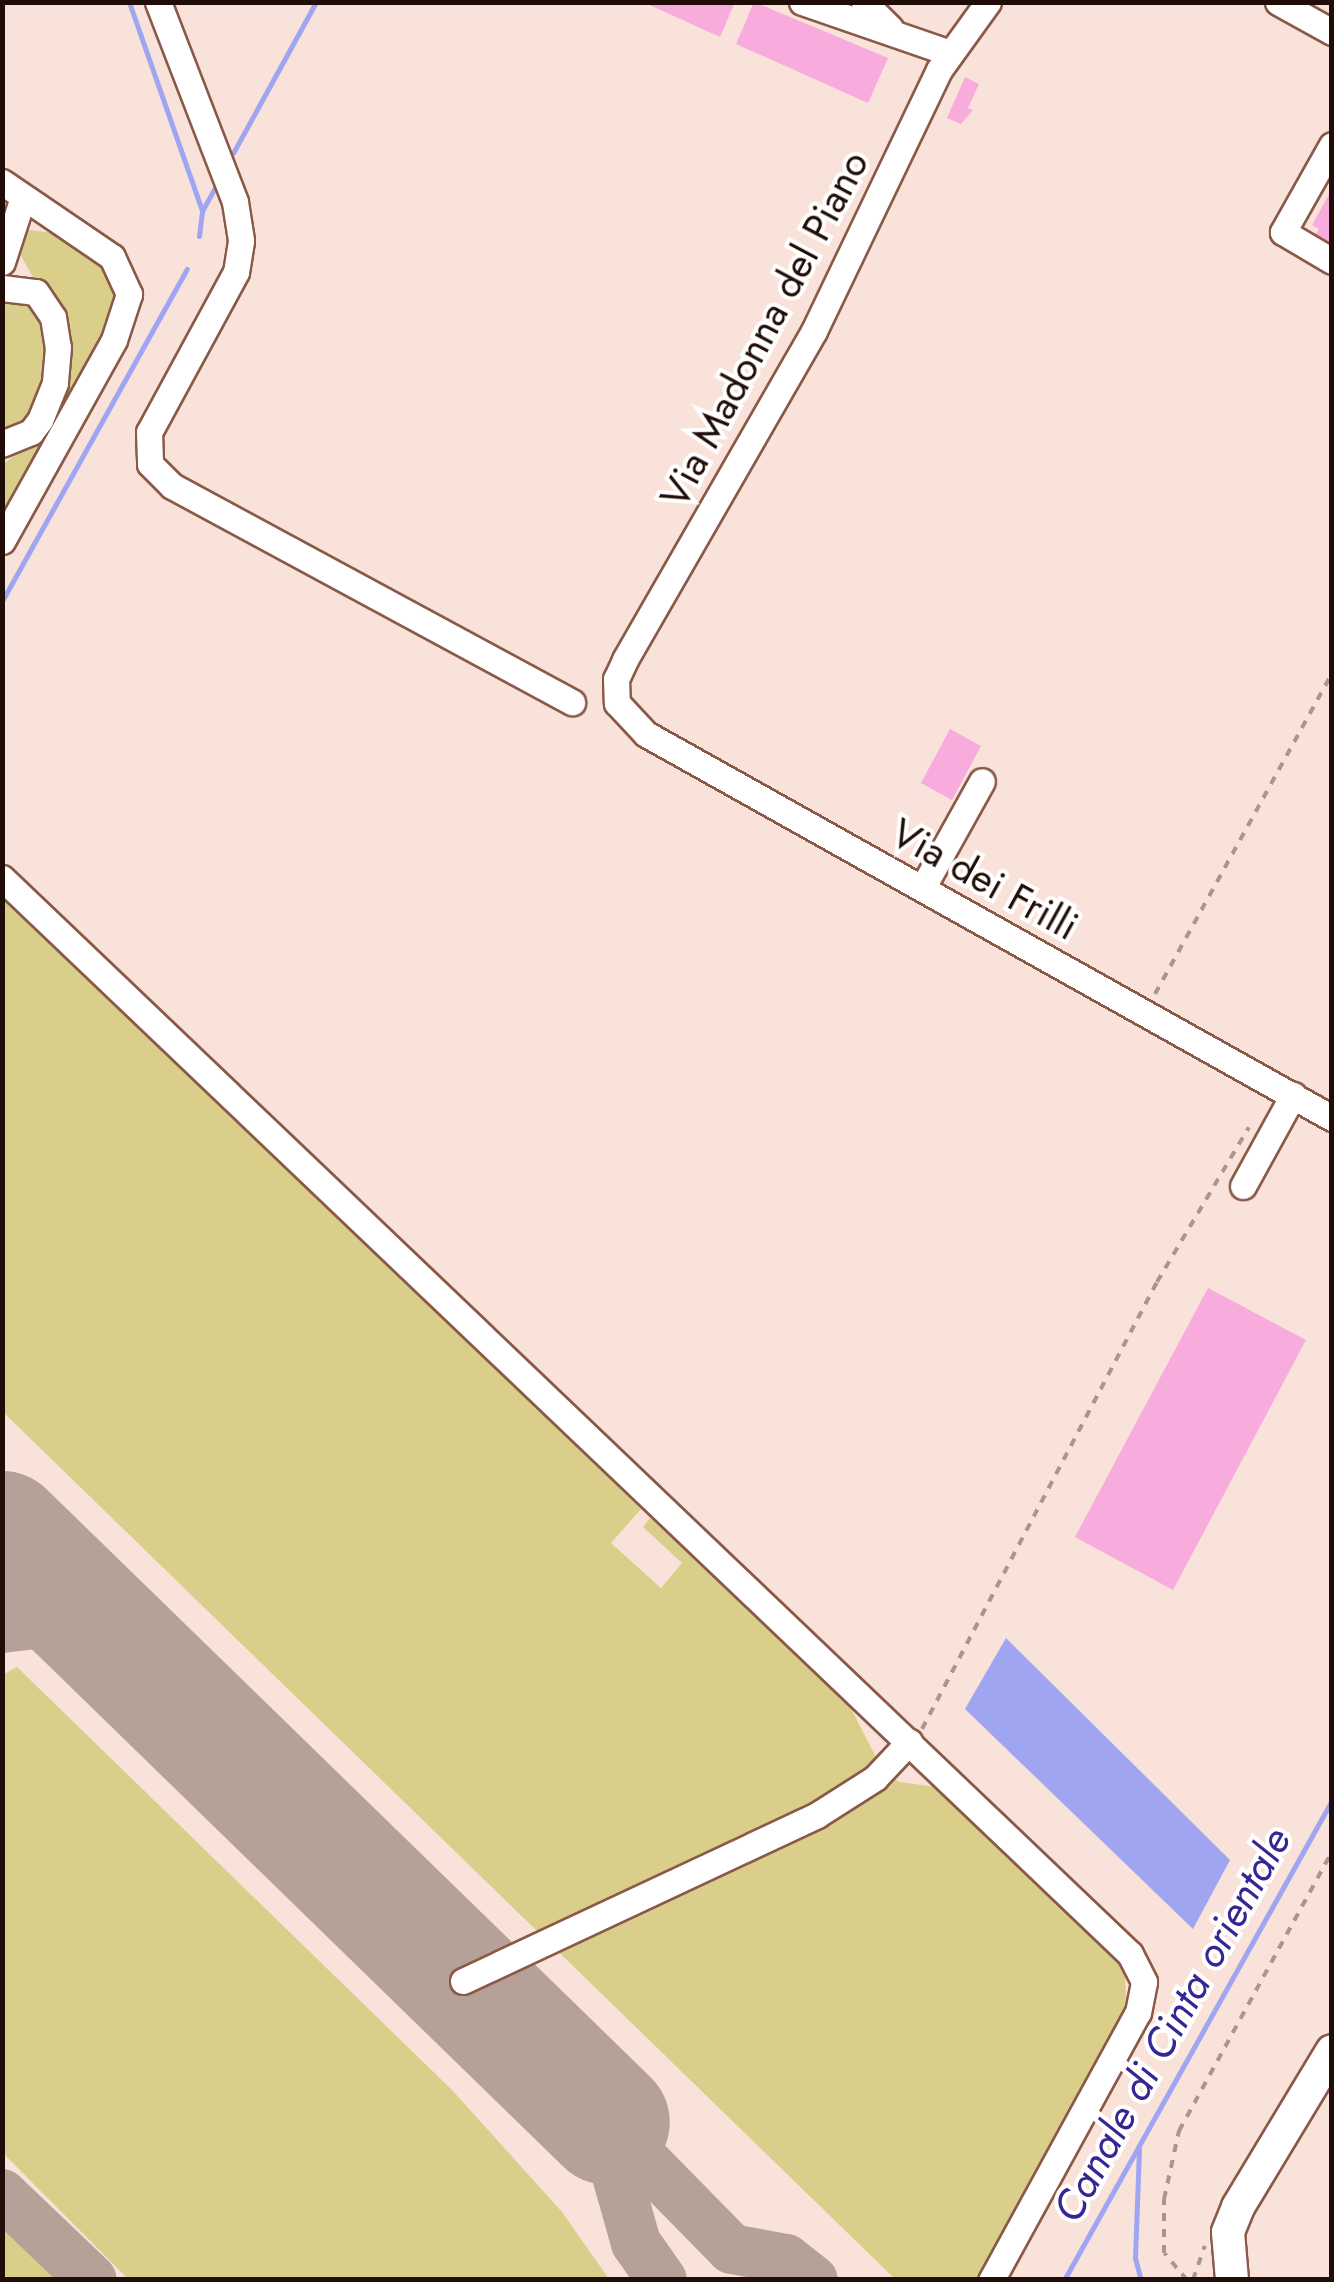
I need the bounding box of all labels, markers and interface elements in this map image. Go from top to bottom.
street label: Via Madonna del Piano [650,143,878,515]
street label: Via dei Frilli [883,808,1087,950]
water label: Canale di Cinta orientale [1042,1819,1302,2231]

